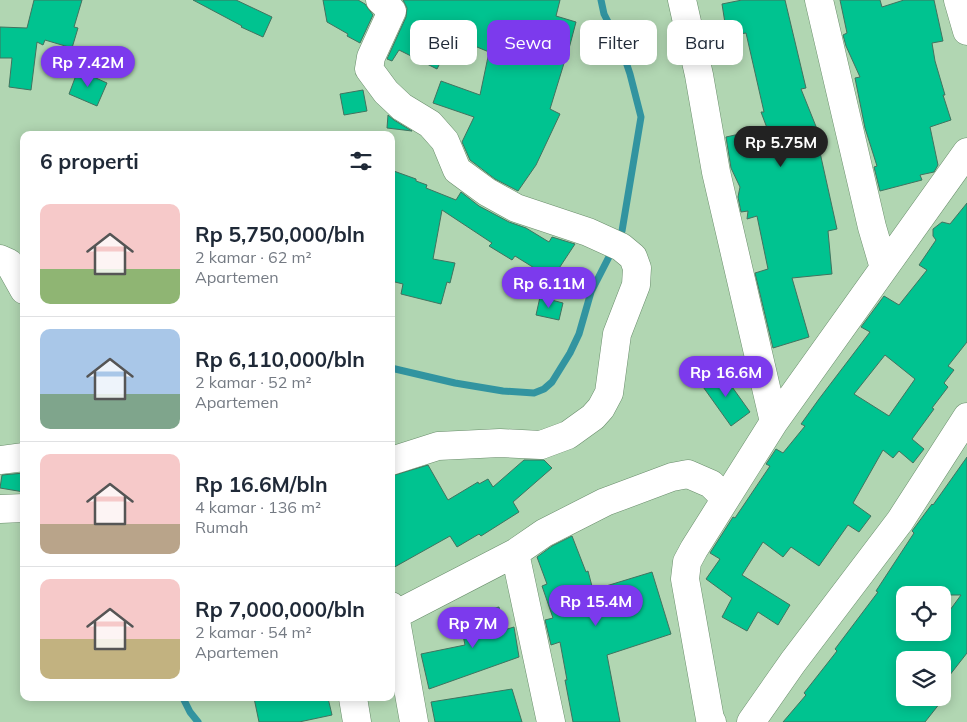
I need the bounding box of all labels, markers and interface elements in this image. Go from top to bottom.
chip: Beli [410,20,477,65]
chip: Sewa [487,20,570,65]
chip: Filter [580,20,657,65]
chip: Baru [667,20,743,65]
pin: Rp 7.42M [36,46,140,88]
text: Rp 7.42M [52,52,124,72]
pin: Rp 5.75M [729,126,833,168]
text: Rp 5.75M [745,132,817,152]
icon: filters [347,147,375,175]
text: 6 properti [40,148,139,174]
text: Rp 5,750,000/bln [195,221,365,247]
icon: home [80,224,140,284]
text: 2 kamar · 62 m² [195,247,312,267]
pin: Rp 6.11M [497,266,601,309]
text: Apartemen [195,267,279,287]
text: Rp 6.11M [513,273,585,293]
text: Rp 6,110,000/bln [195,346,365,372]
icon: home [80,349,140,409]
pin: Rp 16.6M [674,356,778,398]
text: Rp 16.6M [690,362,762,382]
text: 2 kamar · 52 m² [195,372,312,392]
text: Apartemen [195,392,279,412]
text: Rp 16.6M/bln [195,471,328,497]
icon: home [80,474,140,534]
text: 4 kamar · 136 m² [195,497,321,517]
text: Rumah [195,517,248,537]
pin: Rp 15.4M [544,584,648,627]
map controls [896,586,951,706]
button: locate [896,586,951,641]
text: Rp 15.4M [560,591,632,611]
text: Rp 7,000,000/bln [195,596,365,622]
icon: home [80,599,140,659]
pin: Rp 7M [438,606,508,649]
text: Rp 7M [448,613,498,633]
text: 2 kamar · 54 m² [195,622,312,642]
text: Apartemen [195,642,279,662]
button: layers [896,651,951,706]

